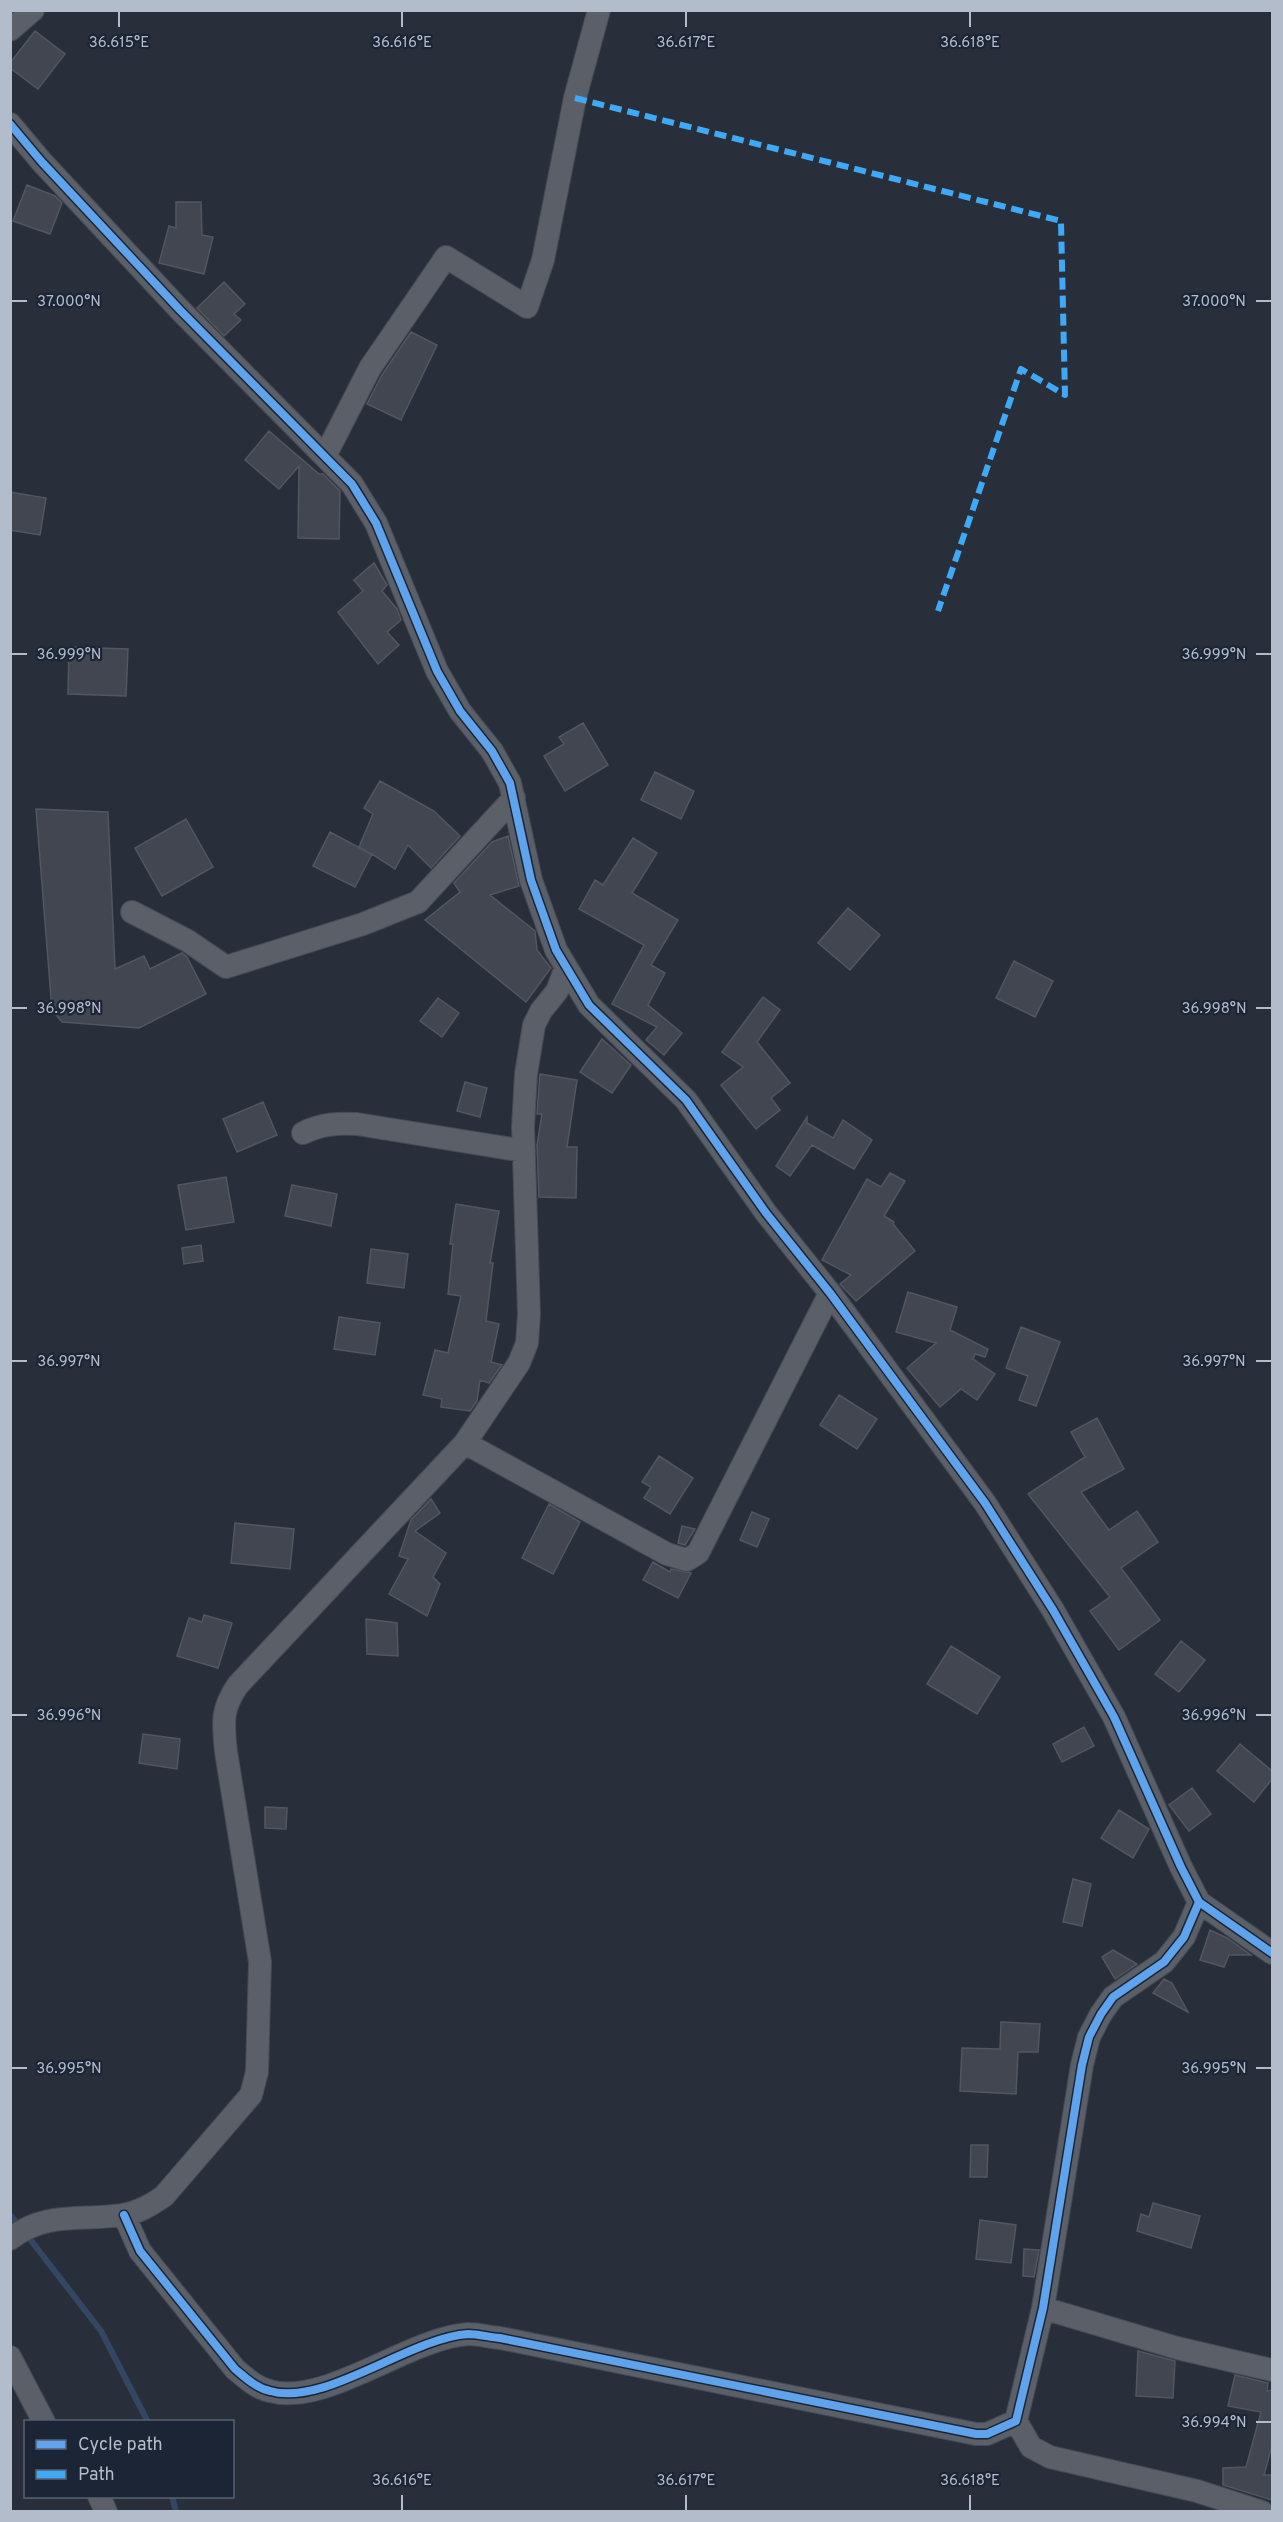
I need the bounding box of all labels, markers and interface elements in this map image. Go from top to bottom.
text: 36.615°E [89,34,149,53]
text: 36.616°E [372,34,432,53]
text: 36.617°E [657,34,715,53]
text: 36.618°E [940,34,1000,53]
text: 37.000°N [37,293,101,312]
text: 37.000°N [1182,293,1246,312]
text: 36.999°N [37,646,101,665]
text: 36.999°N [1182,646,1246,665]
text: 36.998°N [36,1000,102,1019]
text: 36.998°N [1181,1000,1247,1019]
text: 36.997°N [37,1353,101,1372]
text: 36.997°N [1182,1353,1246,1372]
text: 36.996°N [37,1707,101,1726]
text: 36.996°N [1182,1707,1246,1726]
text: 36.995°N [36,2060,102,2079]
text: 36.995°N [1181,2060,1247,2079]
text: 36.994°N [1181,2414,1247,2433]
legend [24,2420,234,2498]
text: Cycle path [78,2434,163,2457]
text: Path [78,2464,115,2487]
text: 36.616°E [372,2472,432,2491]
text: 36.617°E [657,2472,715,2491]
text: 36.618°E [940,2472,1000,2491]

